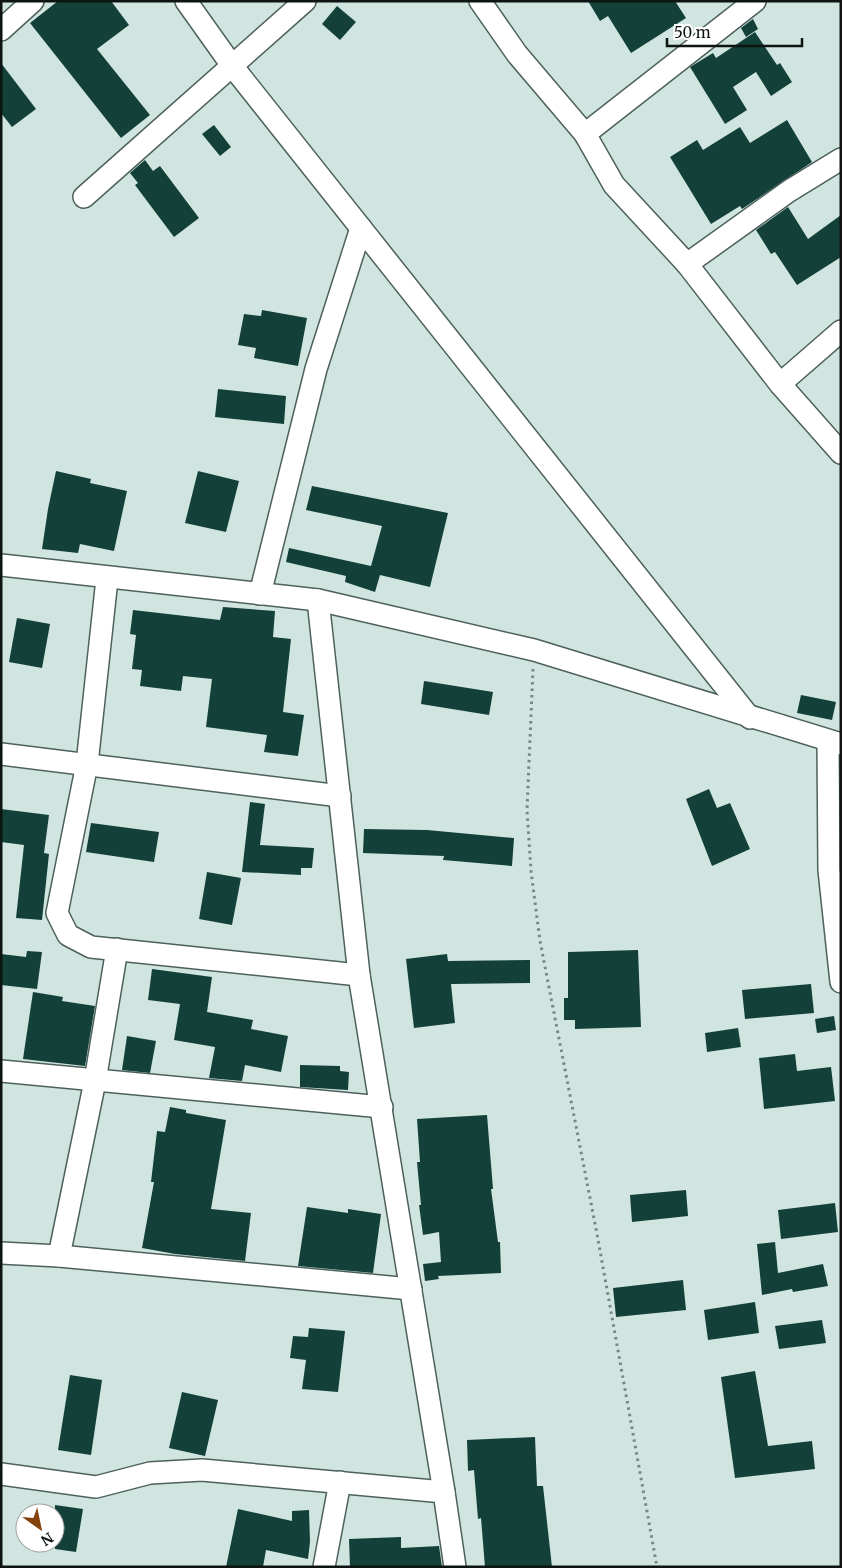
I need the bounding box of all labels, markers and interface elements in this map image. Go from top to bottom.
scale bar [667,15,802,47]
text: 50 m [674,23,711,42]
north arrow [15,1503,65,1553]
text: N [38,1528,57,1549]

